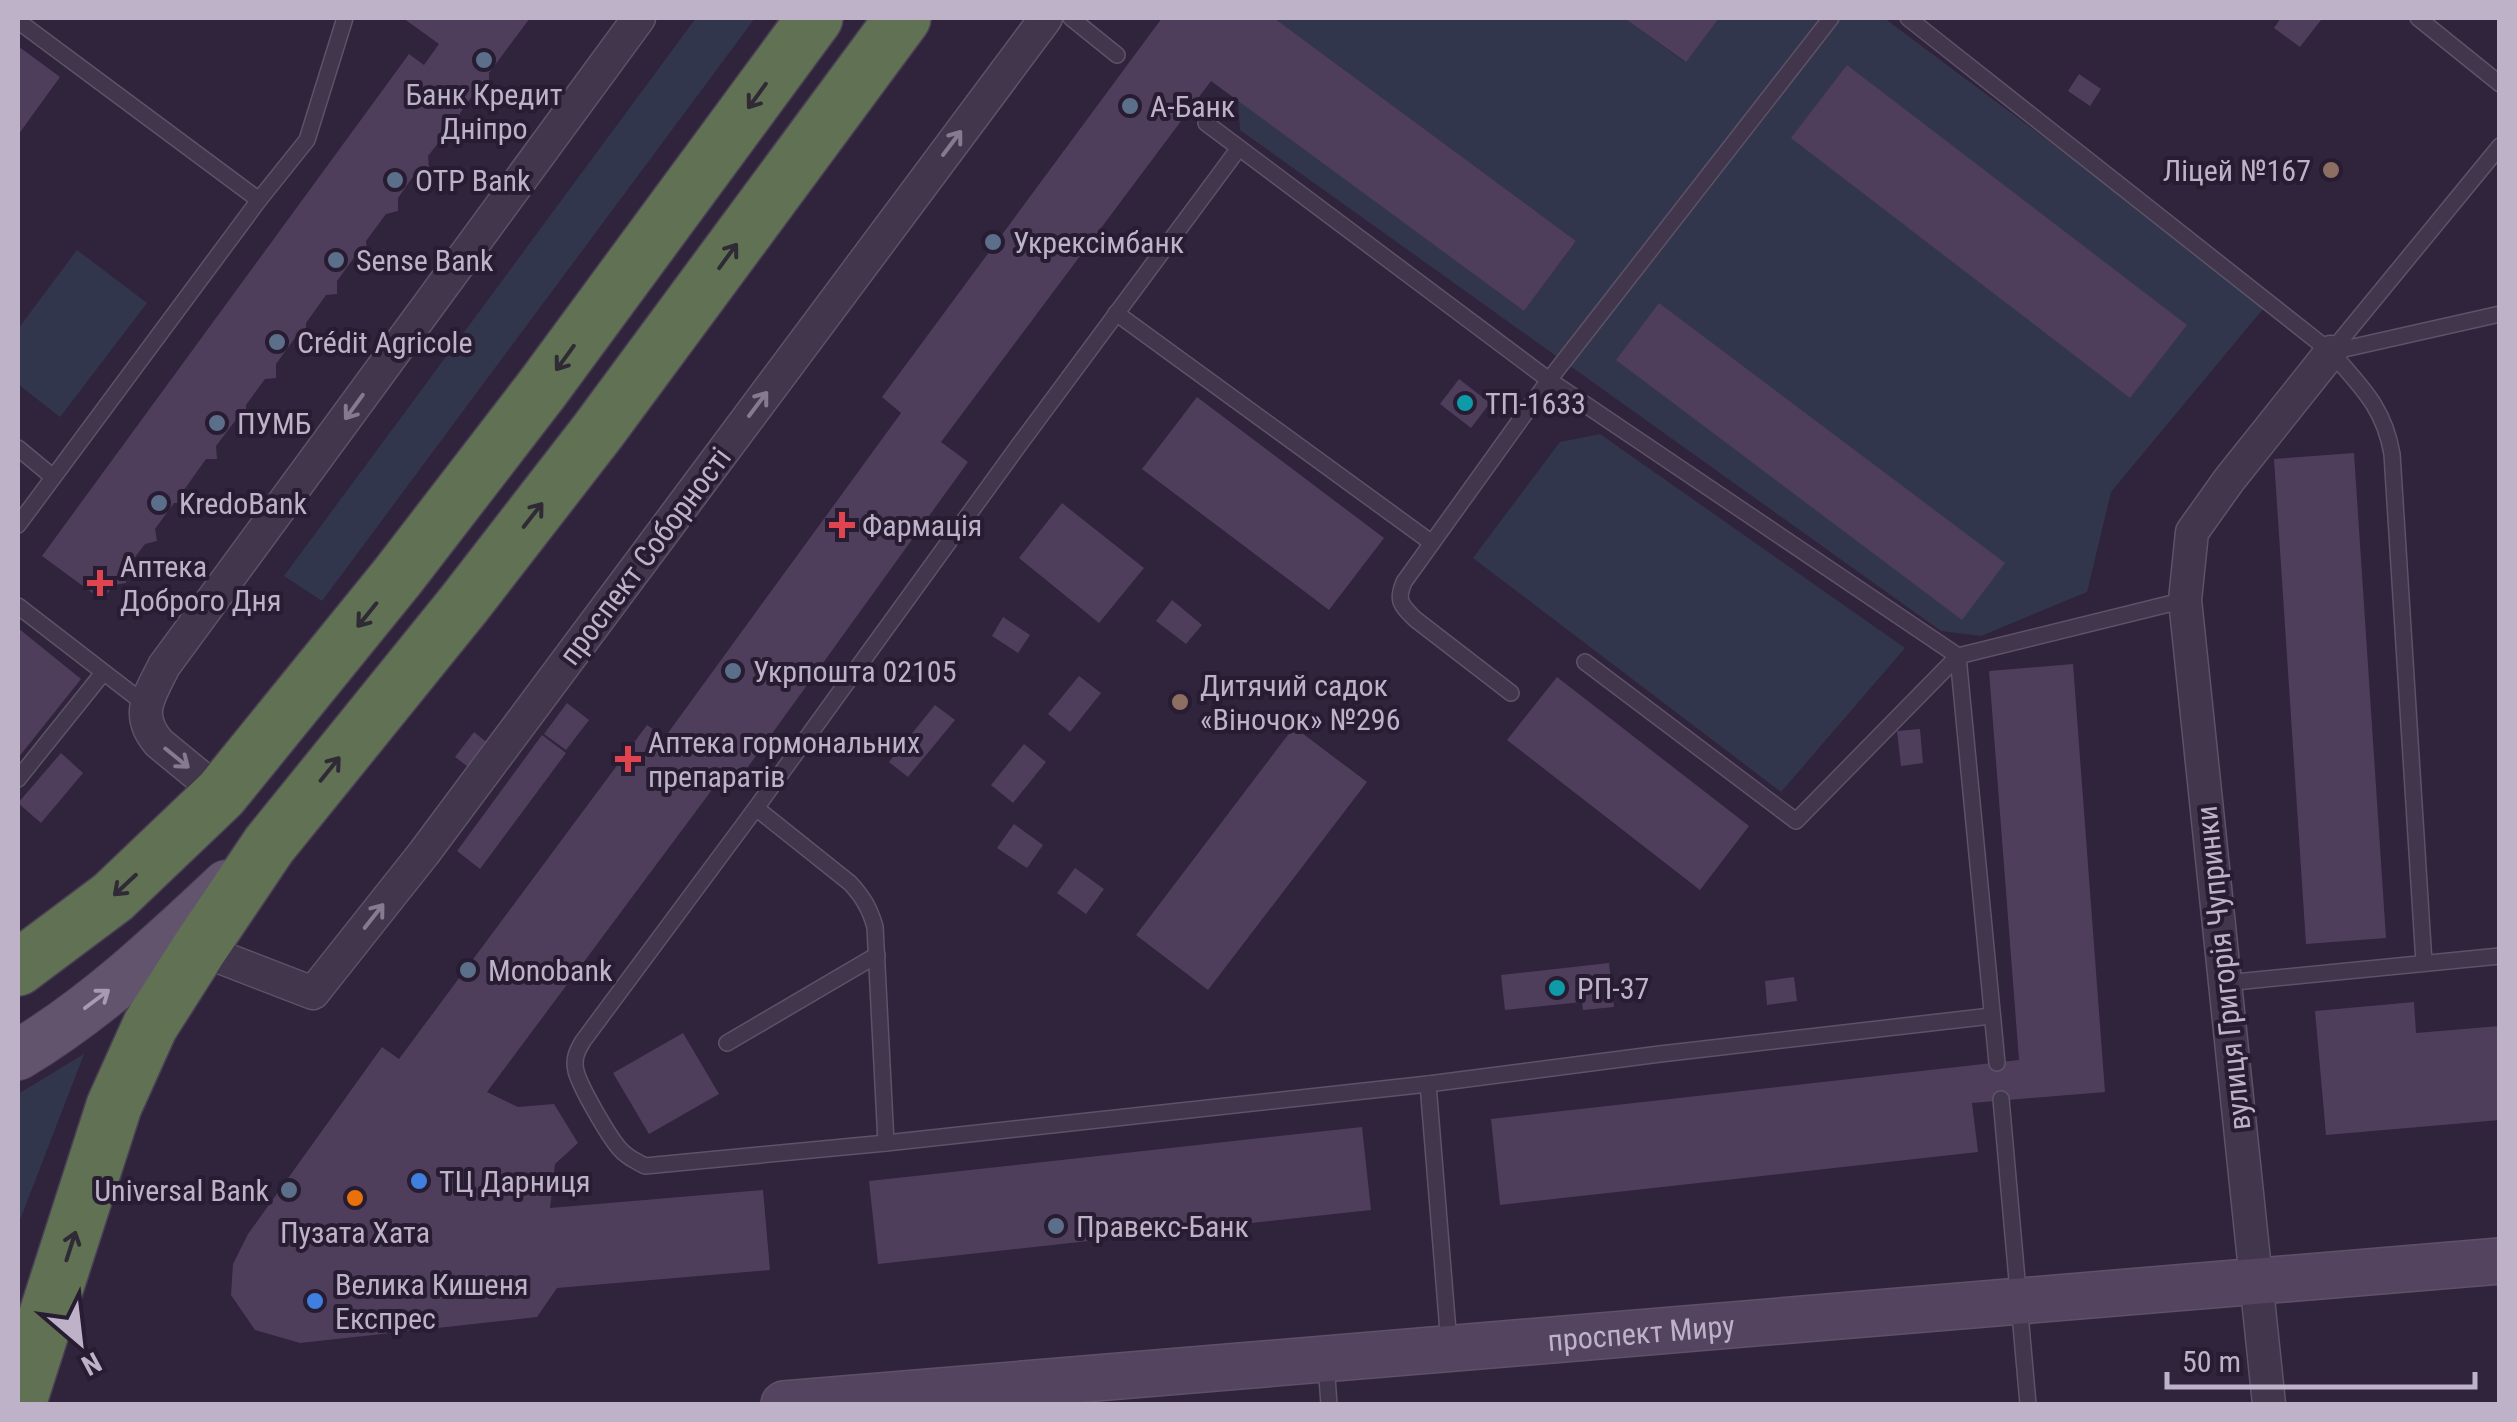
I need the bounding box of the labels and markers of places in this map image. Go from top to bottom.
marker: Банк Кредит Дніпро [473,49,495,71]
place label: Банк Кредит Дніпро [406,77,562,146]
place label: А-Банк [1150,89,1235,124]
marker: А-Банк [1119,95,1141,117]
place label: Ліцей №167 [2163,153,2311,188]
marker: Ліцей №167 [2320,159,2342,181]
place label: OTP Bank [415,163,531,198]
marker: OTP Bank [384,169,406,191]
place label: Укрексімбанк [1013,225,1184,260]
marker: Укрексімбанк [982,231,1004,253]
place label: Sense Bank [356,243,494,278]
marker: Sense Bank [325,249,347,271]
place label: Crédit Agricole [297,325,472,360]
marker: Crédit Agricole [266,331,288,353]
place label: ТП-1633 [1485,386,1586,421]
marker: ТП-1633 [1454,392,1476,414]
place label: ПУМБ [237,406,311,441]
marker: ПУМБ [206,412,228,434]
place label: KredoBank [179,486,308,521]
marker: KredoBank [148,492,170,514]
place label: Фармація [862,508,982,543]
marker: Фармація [831,514,853,536]
place label: Аптека Доброго Дня [120,549,281,618]
marker: Аптека Доброго Дня [89,572,111,594]
place label: Укрпошта 02105 [753,654,956,689]
marker: Укрпошта 02105 [722,660,744,682]
place label: Дитячий садок «Віночок» №296 [1200,668,1400,737]
marker: Дитячий садок «Віночок» №296 [1169,691,1191,713]
place label: Аптека гормональних препаратів [648,725,920,794]
marker: Аптека гормональних препаратів [617,748,639,770]
place label: Monobank [488,953,613,988]
marker: Monobank [457,959,479,981]
place label: РП-37 [1577,971,1649,1006]
marker: РП-37 [1546,977,1568,999]
place label: ТЦ Дарниця [439,1164,591,1199]
marker: ТЦ Дарниця [408,1170,430,1192]
place label: Universal Bank [94,1173,269,1208]
marker: Universal Bank [278,1179,300,1201]
marker: Пузата Хата [344,1187,366,1209]
place label: Правекс-Банк [1076,1209,1249,1244]
place label: Пузата Хата [280,1215,430,1250]
marker: Правекс-Банк [1045,1215,1067,1237]
place label: Велика Кишеня Експрес [335,1267,528,1336]
marker: Велика Кишеня Експрес [304,1290,326,1312]

